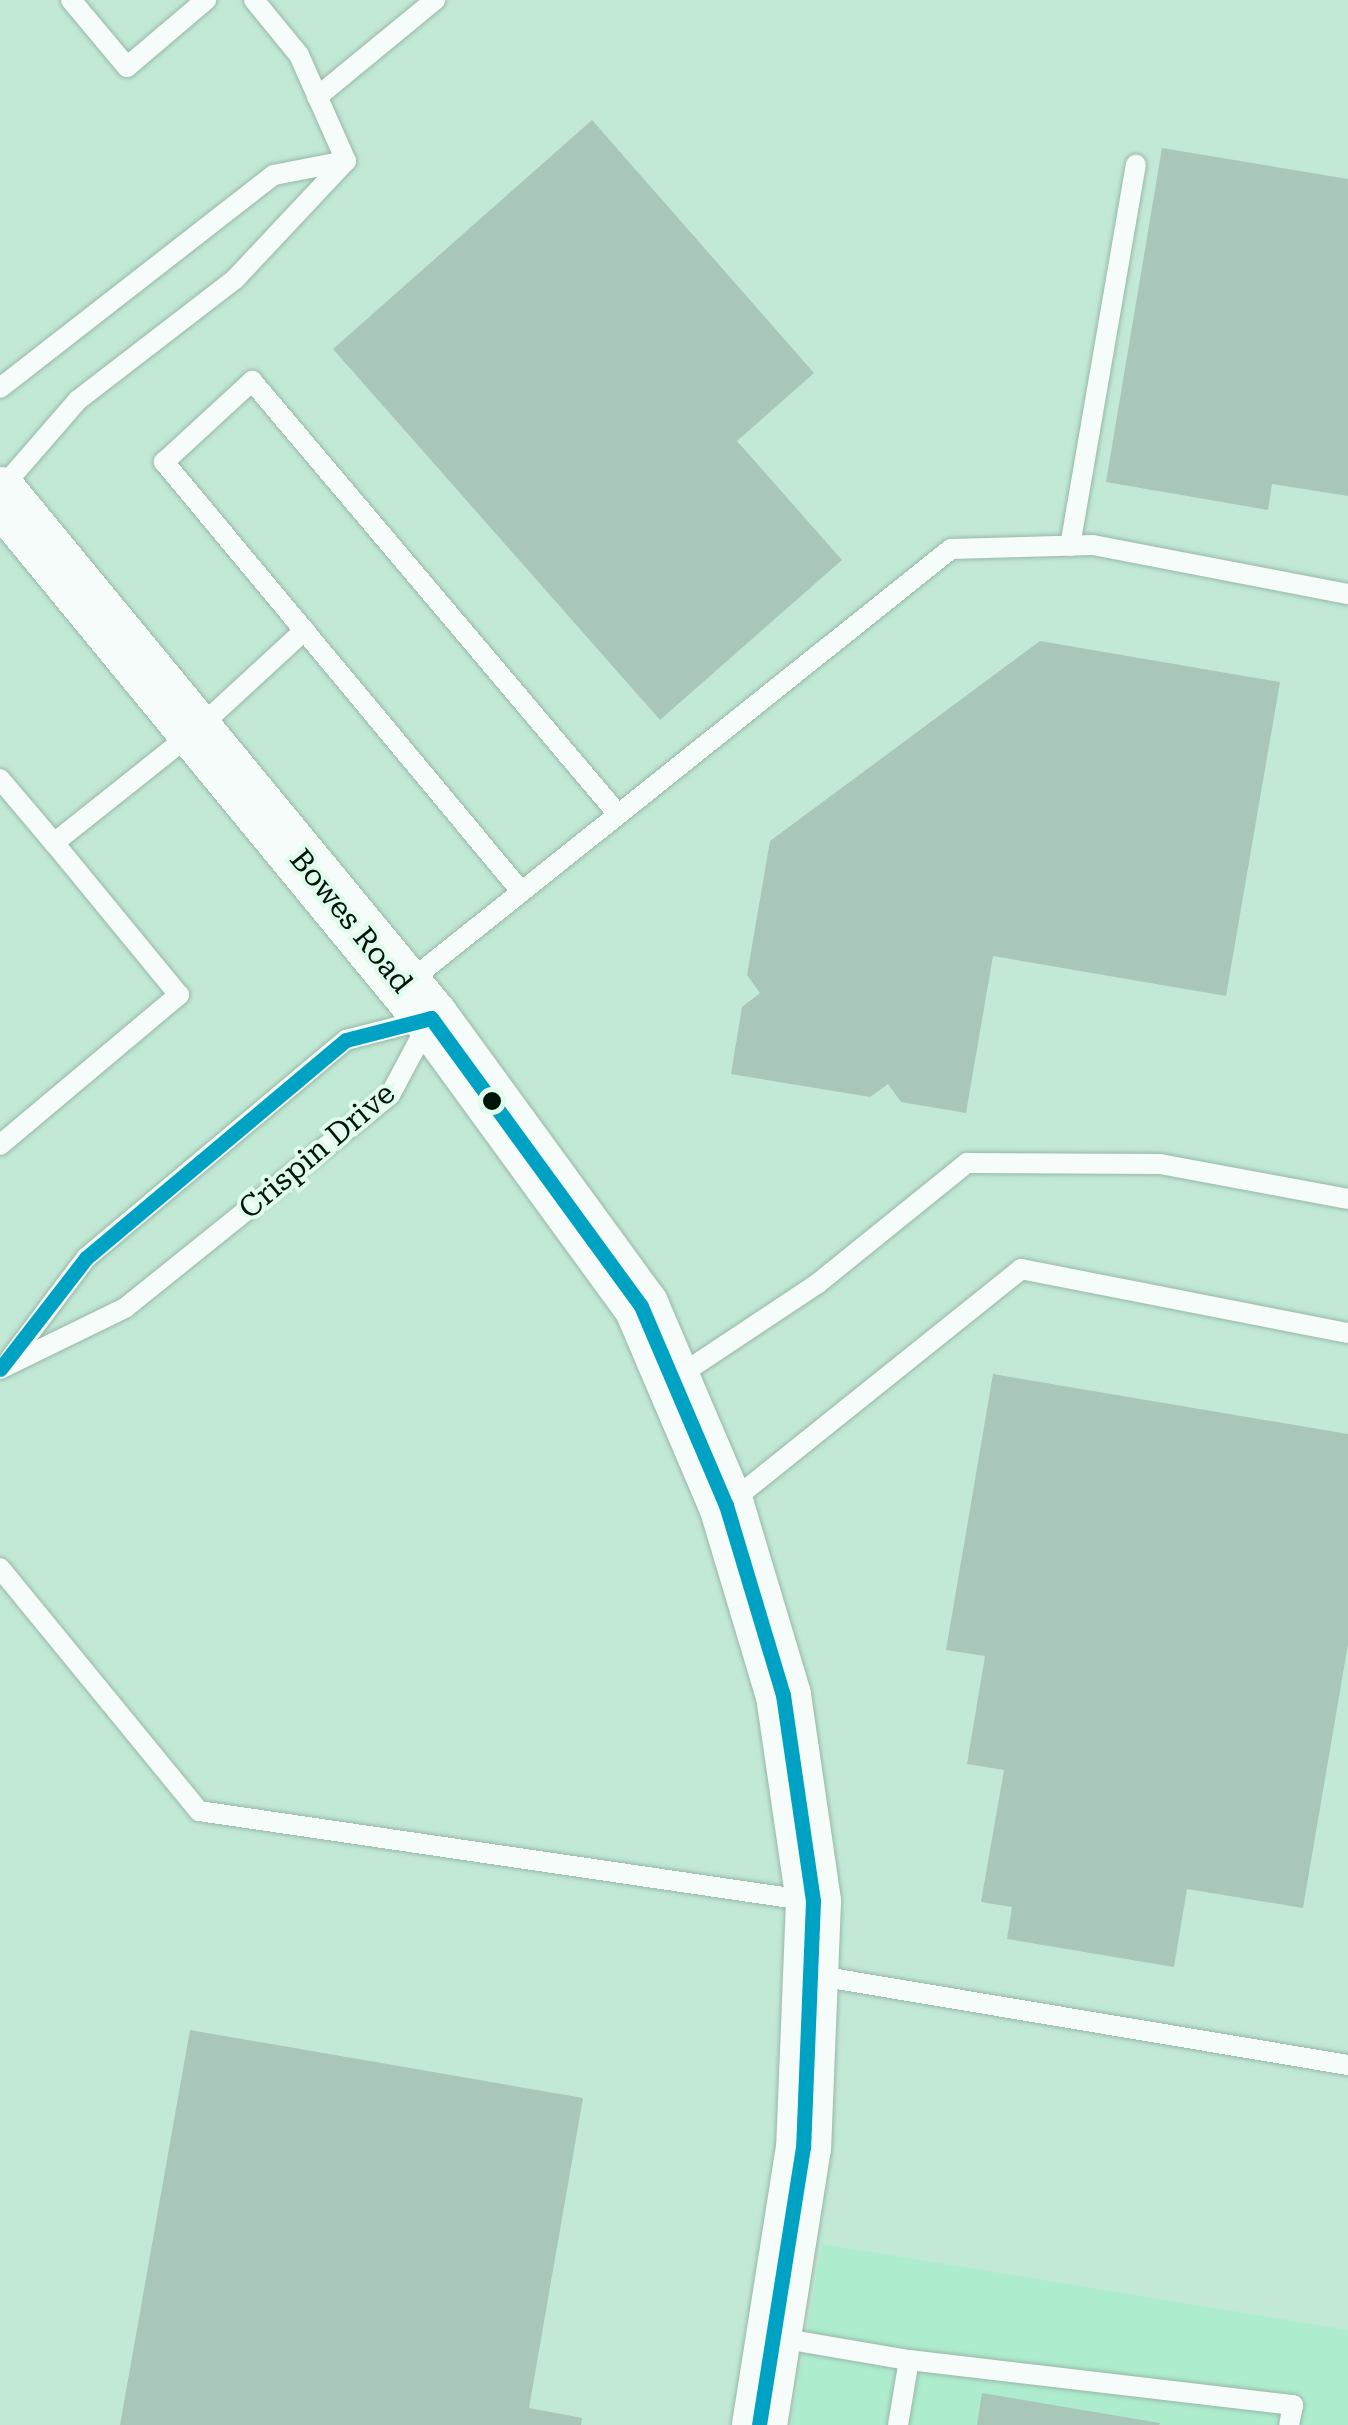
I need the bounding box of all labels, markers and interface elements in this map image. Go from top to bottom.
street label: Bowes Road [282,842,420,1000]
street label: Crispin Drive [232,1075,402,1227]
unlabelled marker [482,1091,502,1111]

